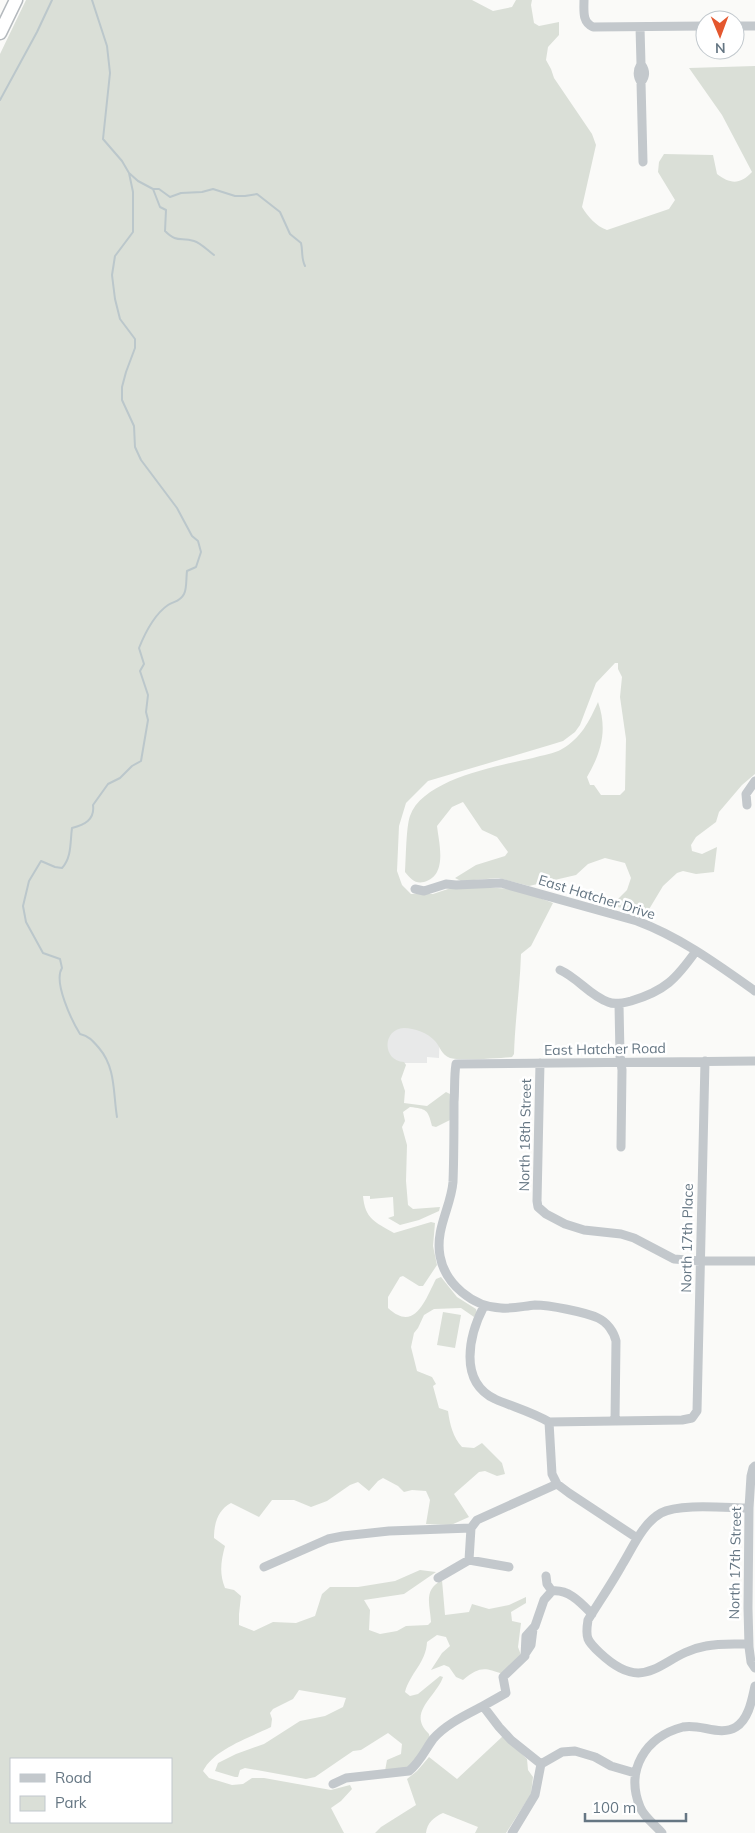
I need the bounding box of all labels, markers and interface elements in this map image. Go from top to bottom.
north arrow [695,10,745,60]
text: N [715,39,726,57]
street label: East Hatcher Drive [536,871,658,923]
street label: East Hatcher Road [544,1039,666,1059]
street label: North 18th Street [515,1078,535,1192]
street label: North 17th Place [677,1183,697,1293]
street label: North 17th Street [725,1506,745,1620]
legend [10,1758,172,1823]
text: Road [55,1768,92,1787]
scale bar [585,1790,686,1822]
text: Park [55,1793,87,1812]
text: 100 m [592,1798,636,1817]

